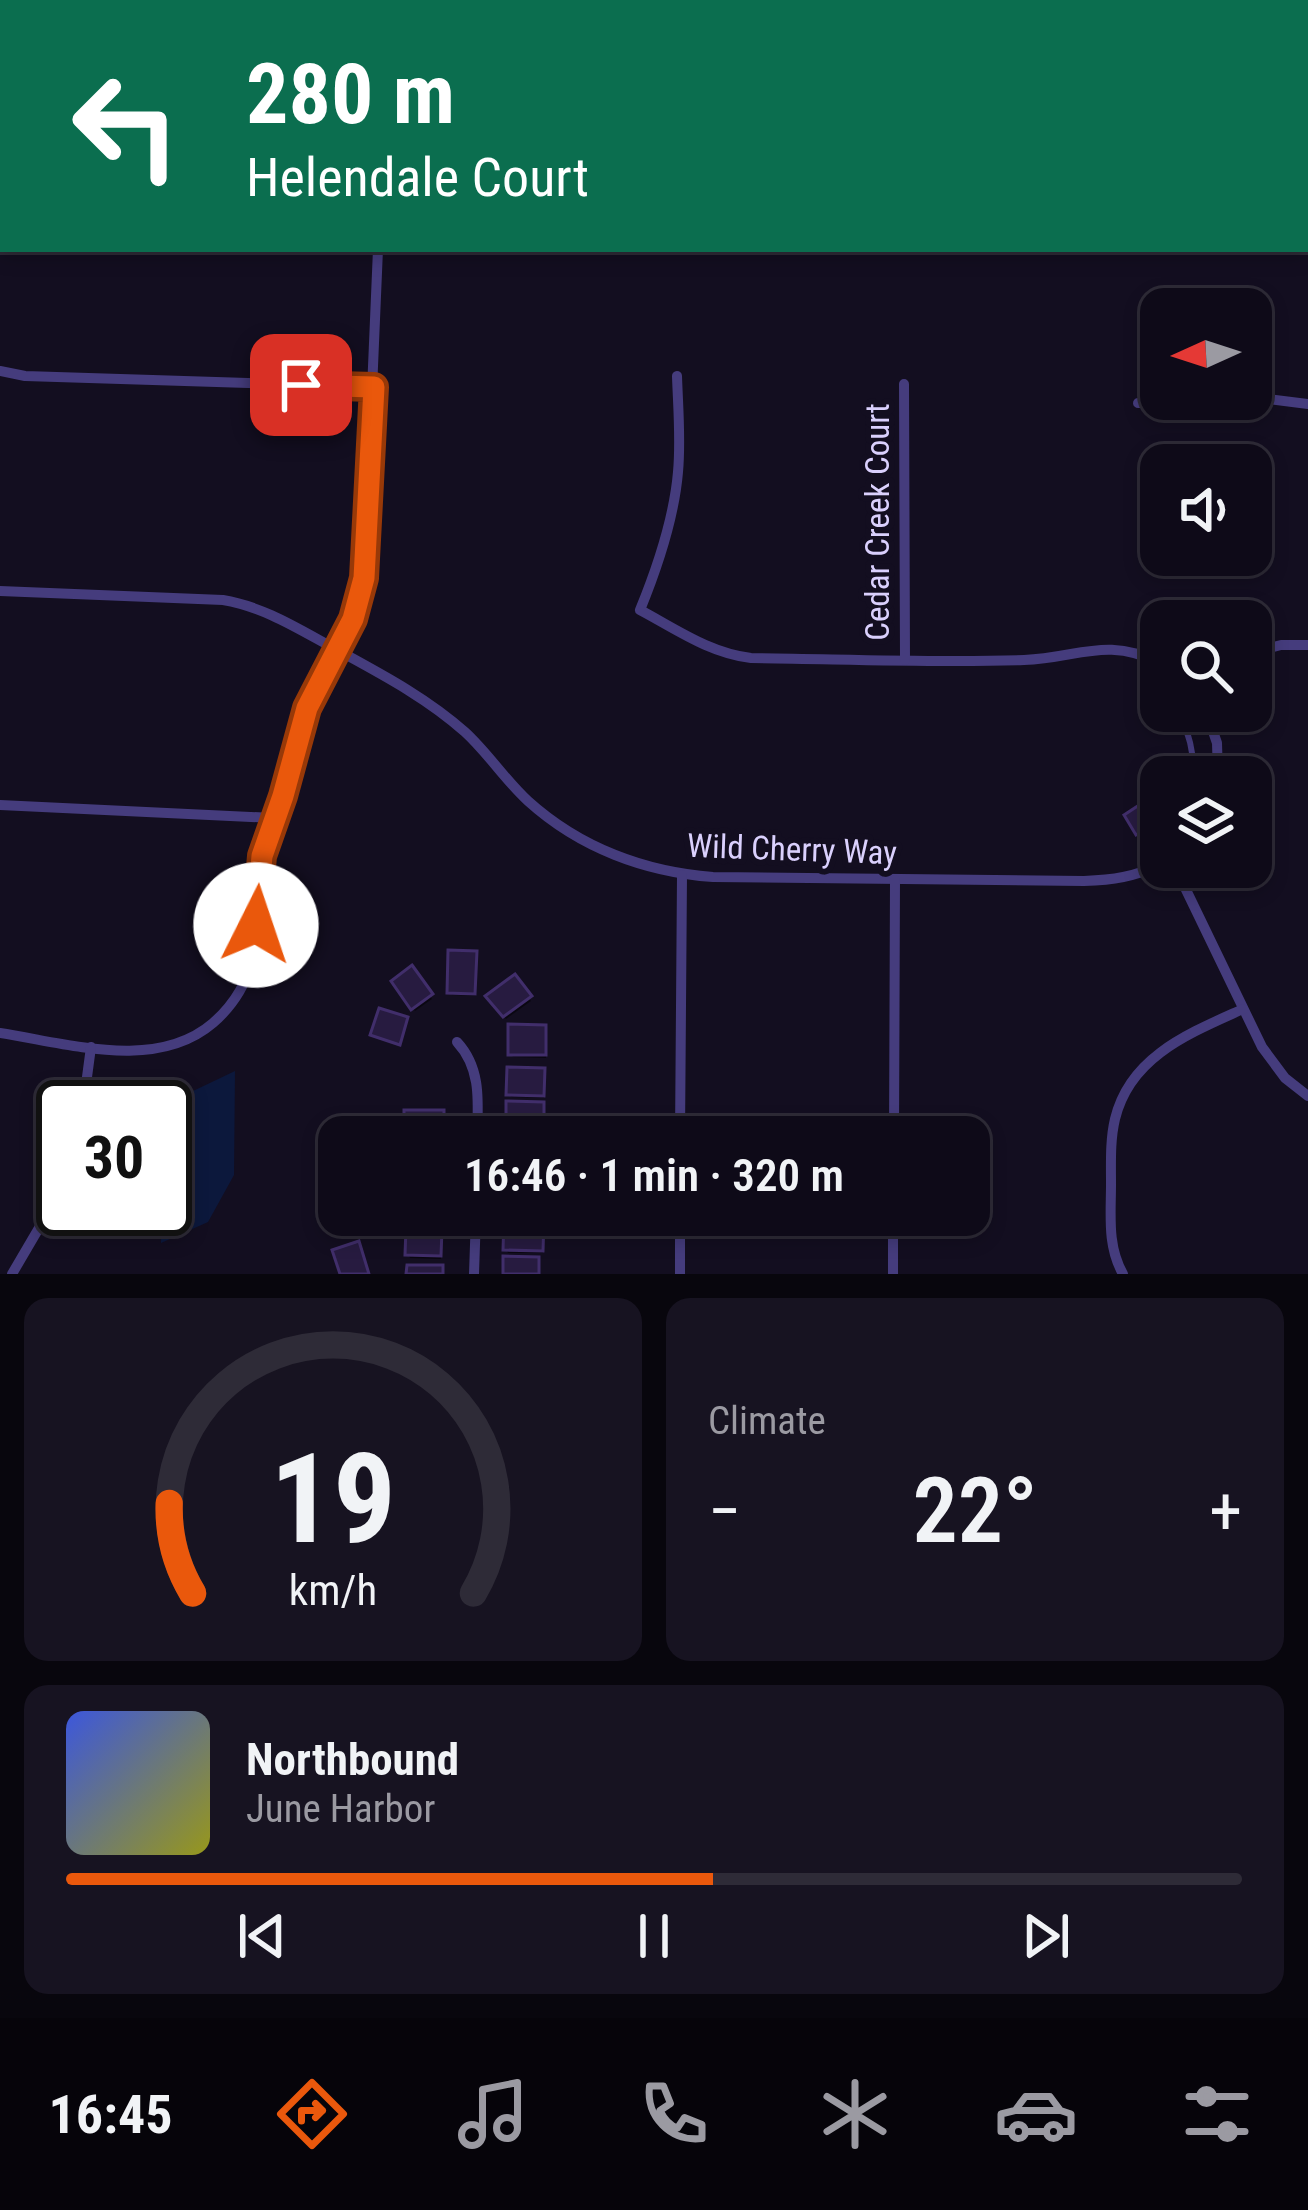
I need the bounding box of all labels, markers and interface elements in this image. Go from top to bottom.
text: 280 m [246,45,455,144]
icon: left [48,48,204,204]
text: Helendale Court [246,146,589,209]
north arrow [1140,288,1272,420]
map controls [1140,288,1272,888]
pin [250,334,352,436]
icon: arrive [268,352,334,418]
street label: Cedar Creek Court [858,403,897,641]
button: sound [1140,444,1272,576]
button: search [1140,600,1272,732]
button: layers [1140,756,1272,888]
street label: Wild Cherry Way [686,826,898,872]
position arrow [193,862,319,988]
speed limit sign: 30 [36,1080,192,1236]
text: 16:46 · 1 min · 320 m [464,1149,844,1202]
text: Climate [708,1398,826,1444]
text: 19 [270,1426,396,1572]
text: 22° [912,1459,1038,1564]
text: − [708,1473,741,1550]
text: + [1209,1473,1242,1550]
text: km/h [289,1564,377,1614]
text: Northbound [246,1733,459,1786]
text: June Harbor [246,1786,435,1832]
icon: previous [229,1903,295,1969]
icon: pause [621,1903,687,1969]
icon: next [1013,1903,1079,1969]
icon: directions [270,2072,354,2156]
icon: music [451,2072,535,2156]
icon: phone [632,2072,716,2156]
icon: climate [813,2072,897,2156]
icon: car [994,2072,1078,2156]
icon: filters [1175,2072,1259,2156]
text: 16:45 [49,2083,173,2146]

